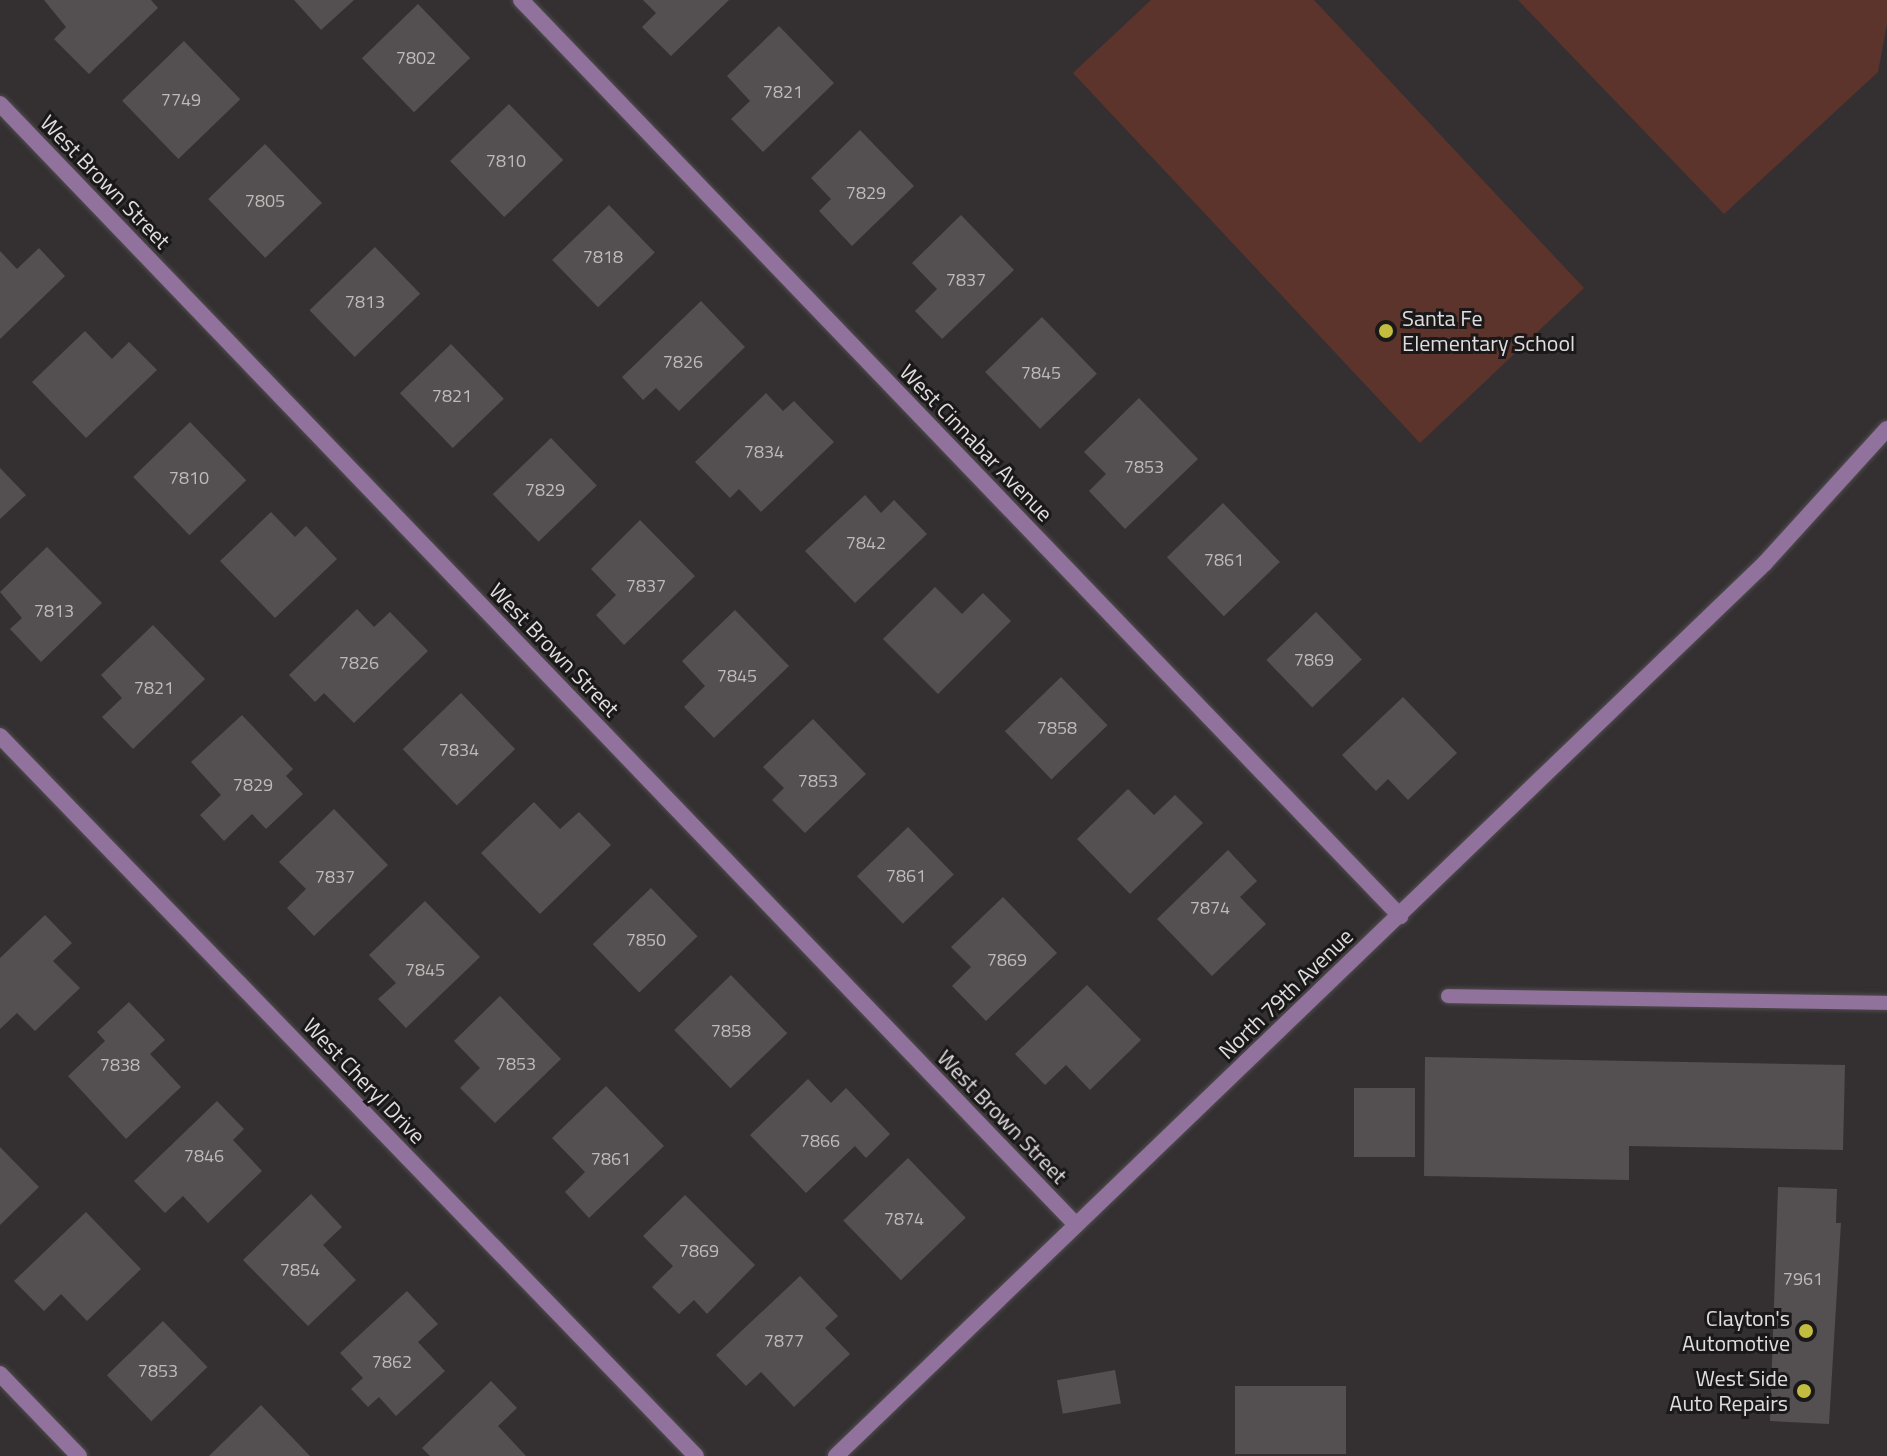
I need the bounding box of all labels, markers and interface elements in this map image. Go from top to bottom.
house number: 7802 [396,47,436,69]
house number: 7821 [763,81,803,103]
house number: 7749 [161,89,201,111]
street label: West Brown Street [35,110,175,254]
house number: 7810 [486,150,526,172]
house number: 7829 [846,182,886,204]
house number: 7805 [245,190,285,212]
house number: 7818 [583,246,623,268]
house number: 7837 [946,269,986,291]
house number: 7813 [345,291,385,313]
place label: Santa Fe Elementary School [1402,305,1575,356]
marker: Santa Fe Elementary School [1377,322,1395,340]
house number: 7826 [663,351,703,373]
street label: West Cinnabar Avenue [894,359,1058,527]
house number: 7845 [1021,362,1061,384]
house number: 7821 [432,385,472,407]
house number: 7834 [744,441,784,463]
house number: 7853 [1124,456,1164,478]
house number: 7810 [169,467,209,489]
house number: 7829 [525,479,565,501]
house number: 7842 [846,532,886,554]
house number: 7861 [1204,549,1244,571]
house number: 7837 [626,575,666,597]
street label: West Brown Street [484,578,624,722]
house number: 7813 [34,600,74,622]
house number: 7869 [1294,649,1334,671]
house number: 7826 [339,652,379,674]
house number: 7845 [717,665,757,687]
house number: 7821 [134,677,174,699]
house number: 7858 [1037,717,1077,739]
house number: 7834 [439,739,479,761]
house number: 7853 [798,770,838,792]
house number: 7829 [233,774,273,796]
house number: 7861 [886,865,926,887]
house number: 7837 [315,866,355,888]
house number: 7874 [1190,897,1230,919]
street label: North 79th Avenue [1213,923,1359,1065]
house number: 7850 [626,929,666,951]
house number: 7869 [987,949,1027,971]
house number: 7845 [405,959,445,981]
street label: West Cheryl Drive [298,1013,430,1149]
house number: 7858 [711,1020,751,1042]
street label: West Brown Street [932,1045,1072,1189]
house number: 7853 [496,1053,536,1075]
house number: 7838 [100,1054,140,1076]
house number: 7866 [800,1130,840,1152]
house number: 7846 [184,1145,224,1167]
house number: 7861 [591,1148,631,1170]
house number: 7874 [884,1208,924,1230]
house number: 7869 [679,1240,719,1262]
house number: 7854 [280,1259,320,1281]
house number: 7961 [1783,1268,1823,1290]
place label: Clayton's Automotive [1682,1305,1790,1356]
marker: Clayton's Automotive [1797,1322,1815,1340]
house number: 7877 [764,1330,804,1352]
house number: 7862 [372,1351,412,1373]
house number: 7853 [138,1360,178,1382]
place label: West Side Auto Repairs [1669,1365,1788,1416]
marker: West Side Auto Repairs [1795,1382,1813,1400]

